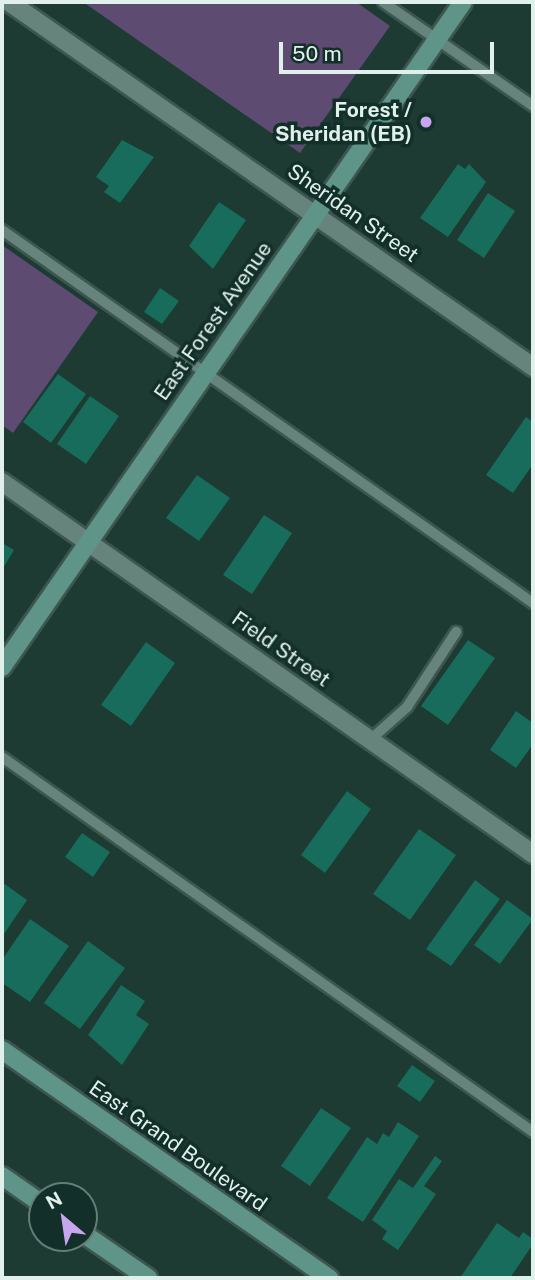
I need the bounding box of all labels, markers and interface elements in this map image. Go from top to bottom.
scale bar [283,28,498,72]
text: 50 m [292,41,342,66]
place label: Forest / Sheridan (EB) [275,97,412,147]
marker: Forest / Sheridan (EB) [418,114,434,130]
street label: Sheridan Street [283,158,423,268]
street label: East Forest Avenue [149,237,277,405]
street label: Field Street [227,606,335,692]
street label: East Grand Boulevard [84,1075,272,1217]
north arrow [28,1182,98,1252]
text: N [42,1187,66,1214]

